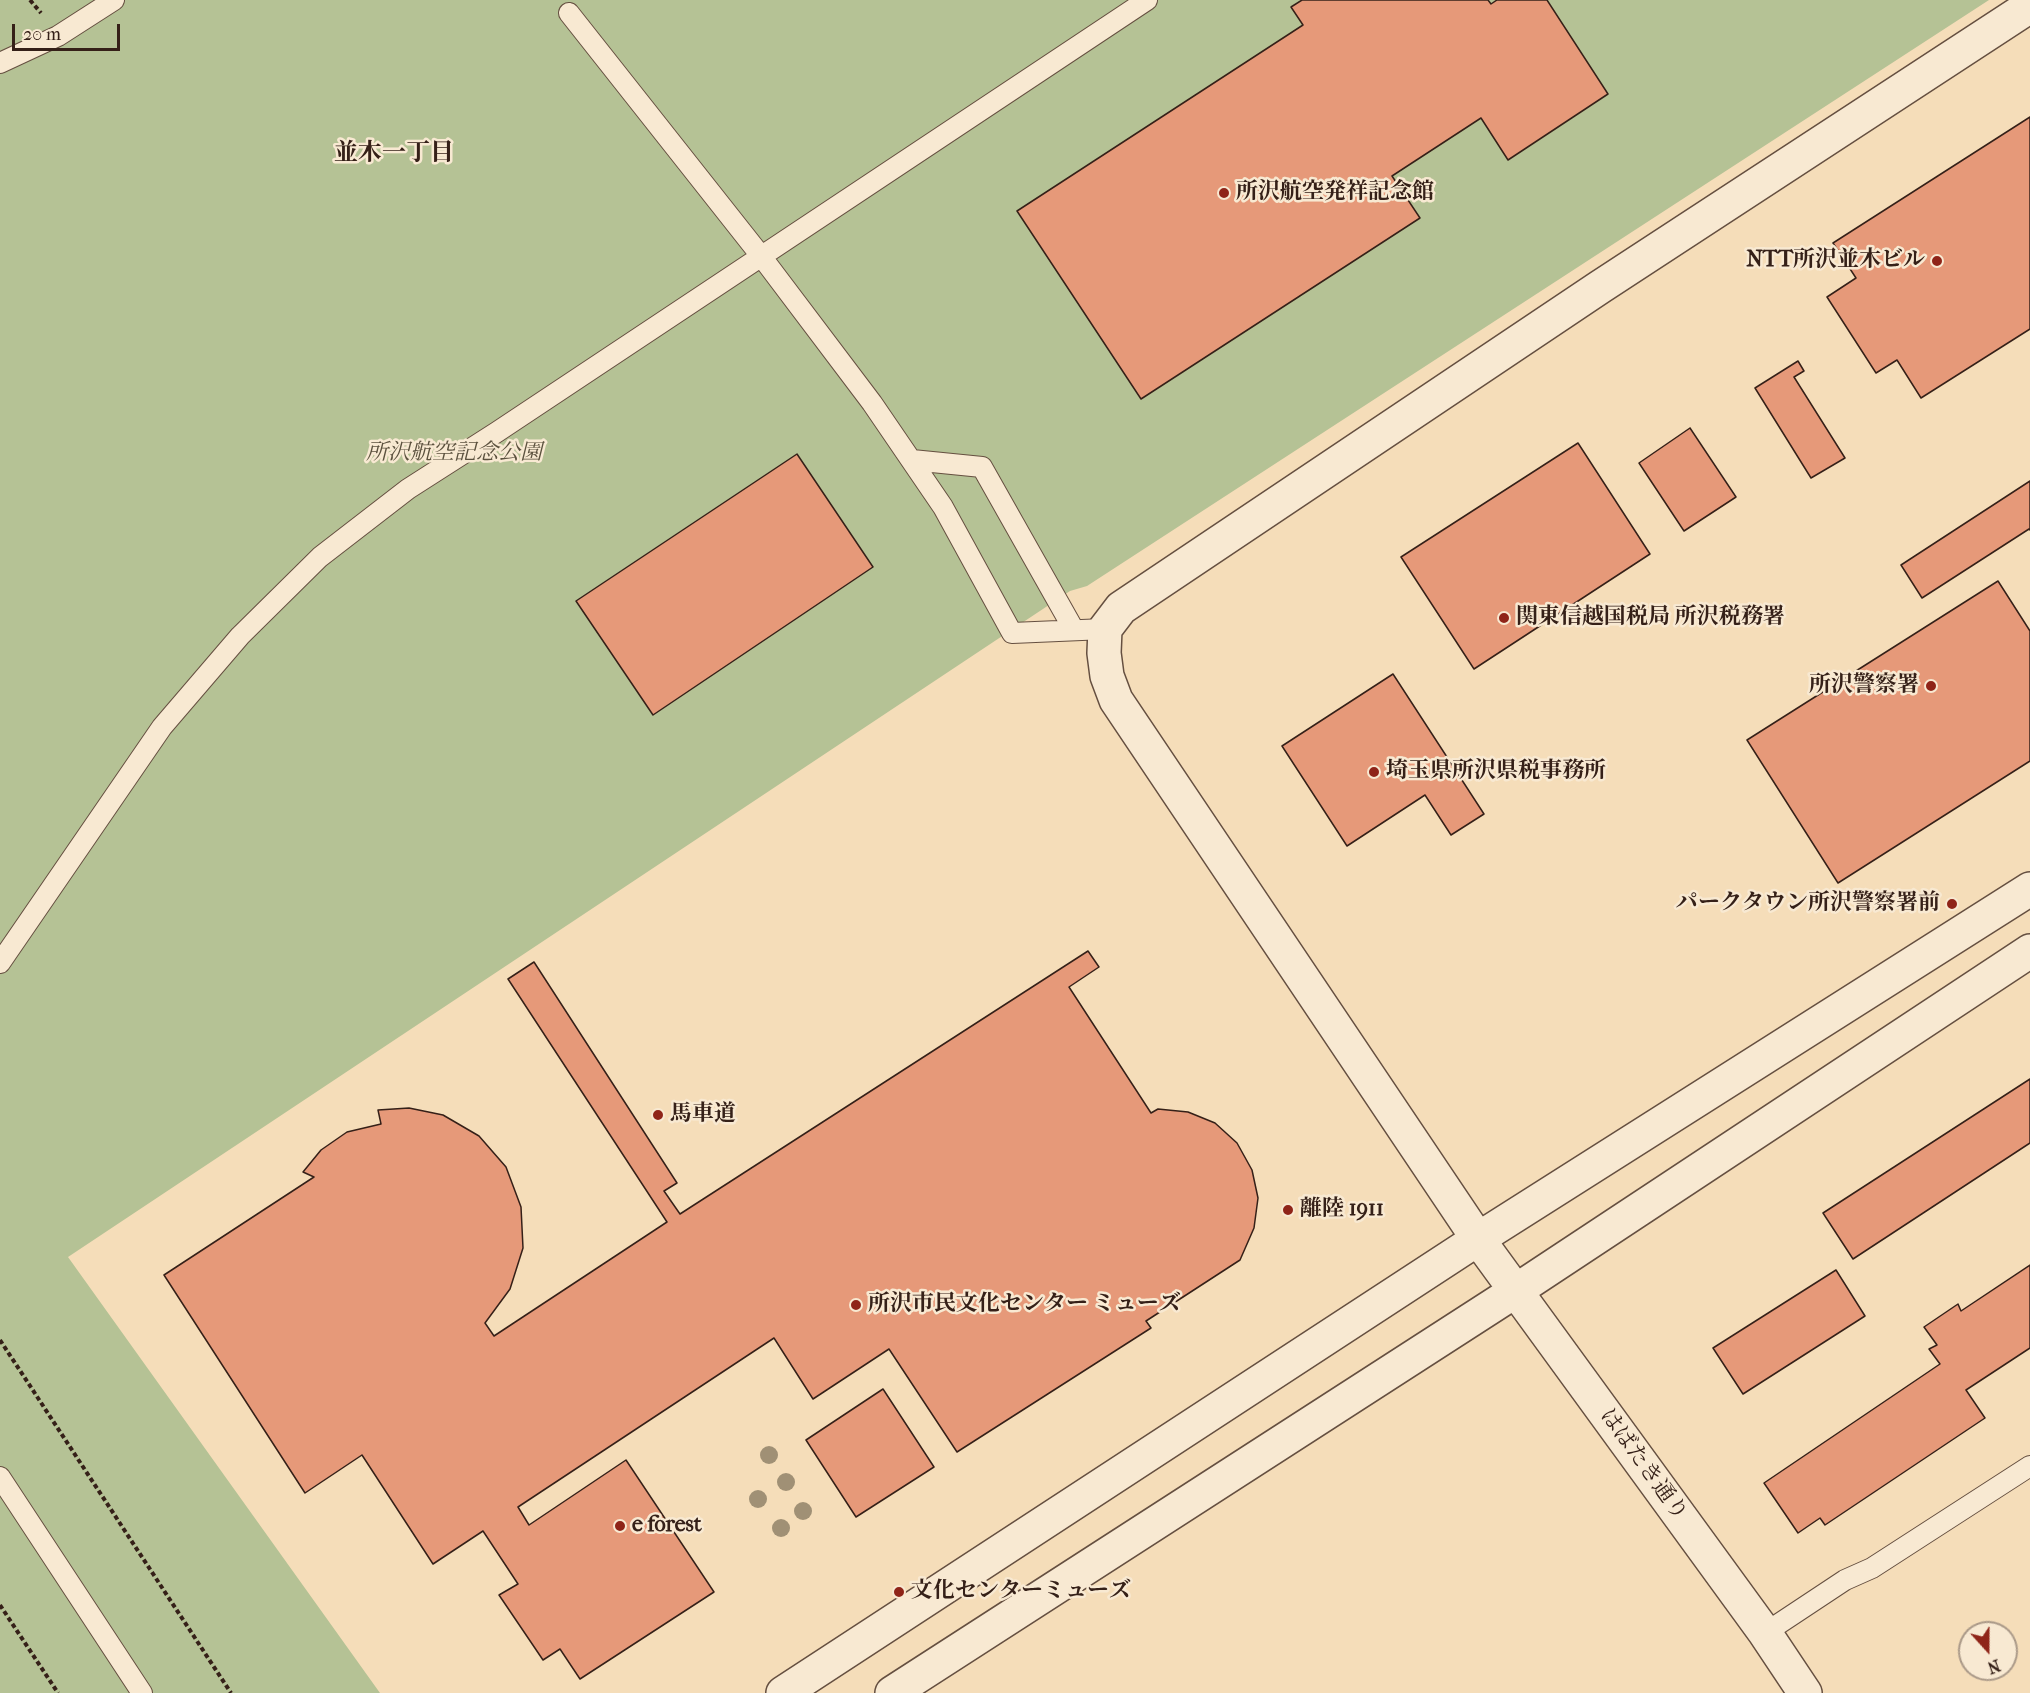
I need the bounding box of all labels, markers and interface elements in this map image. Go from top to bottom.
scale bar [15,12,123,50]
text: 20 m [23,24,61,45]
district label: 並木一丁目 [334,140,454,168]
place label: 所沢航空発祥記念館 [1236,180,1434,206]
marker: 所沢航空発祥記念館 [1217,186,1231,200]
place label: NTT所沢並木ビル [1746,248,1925,274]
marker: NTT所沢並木ビル [1930,254,1944,268]
park label: 所沢航空記念公園 [366,441,542,467]
place label: 関東信越国税局 所沢税務署 [1516,605,1785,631]
marker: 関東信越国税局 所沢税務署 [1497,611,1511,625]
place label: 所沢警察署 [1809,673,1919,699]
marker: 所沢警察署 [1924,679,1938,693]
place label: 埼玉県所沢県税事務所 [1386,759,1606,785]
marker: 埼玉県所沢県税事務所 [1367,765,1381,779]
place label: パークタウン所沢警察署前 [1676,891,1940,917]
marker: パークタウン所沢警察署前 [1945,897,1959,911]
place label: 馬車道 [670,1102,736,1128]
marker: 馬車道 [651,1108,665,1122]
place label: 離陸 1911 [1300,1197,1384,1223]
marker: 離陸 1911 [1281,1203,1295,1217]
place label: 所沢市民文化センター ミューズ [868,1292,1181,1318]
marker: 所沢市民文化センター ミューズ [849,1298,863,1312]
street label: はばたき通り [1594,1404,1692,1526]
place label: e forest [632,1513,702,1539]
marker: e forest [613,1519,627,1533]
place label: 文化センターミューズ [911,1579,1131,1605]
marker: 文化センターミューズ [892,1585,906,1599]
north arrow [1958,1621,2018,1681]
text: N [1985,1655,2003,1677]

